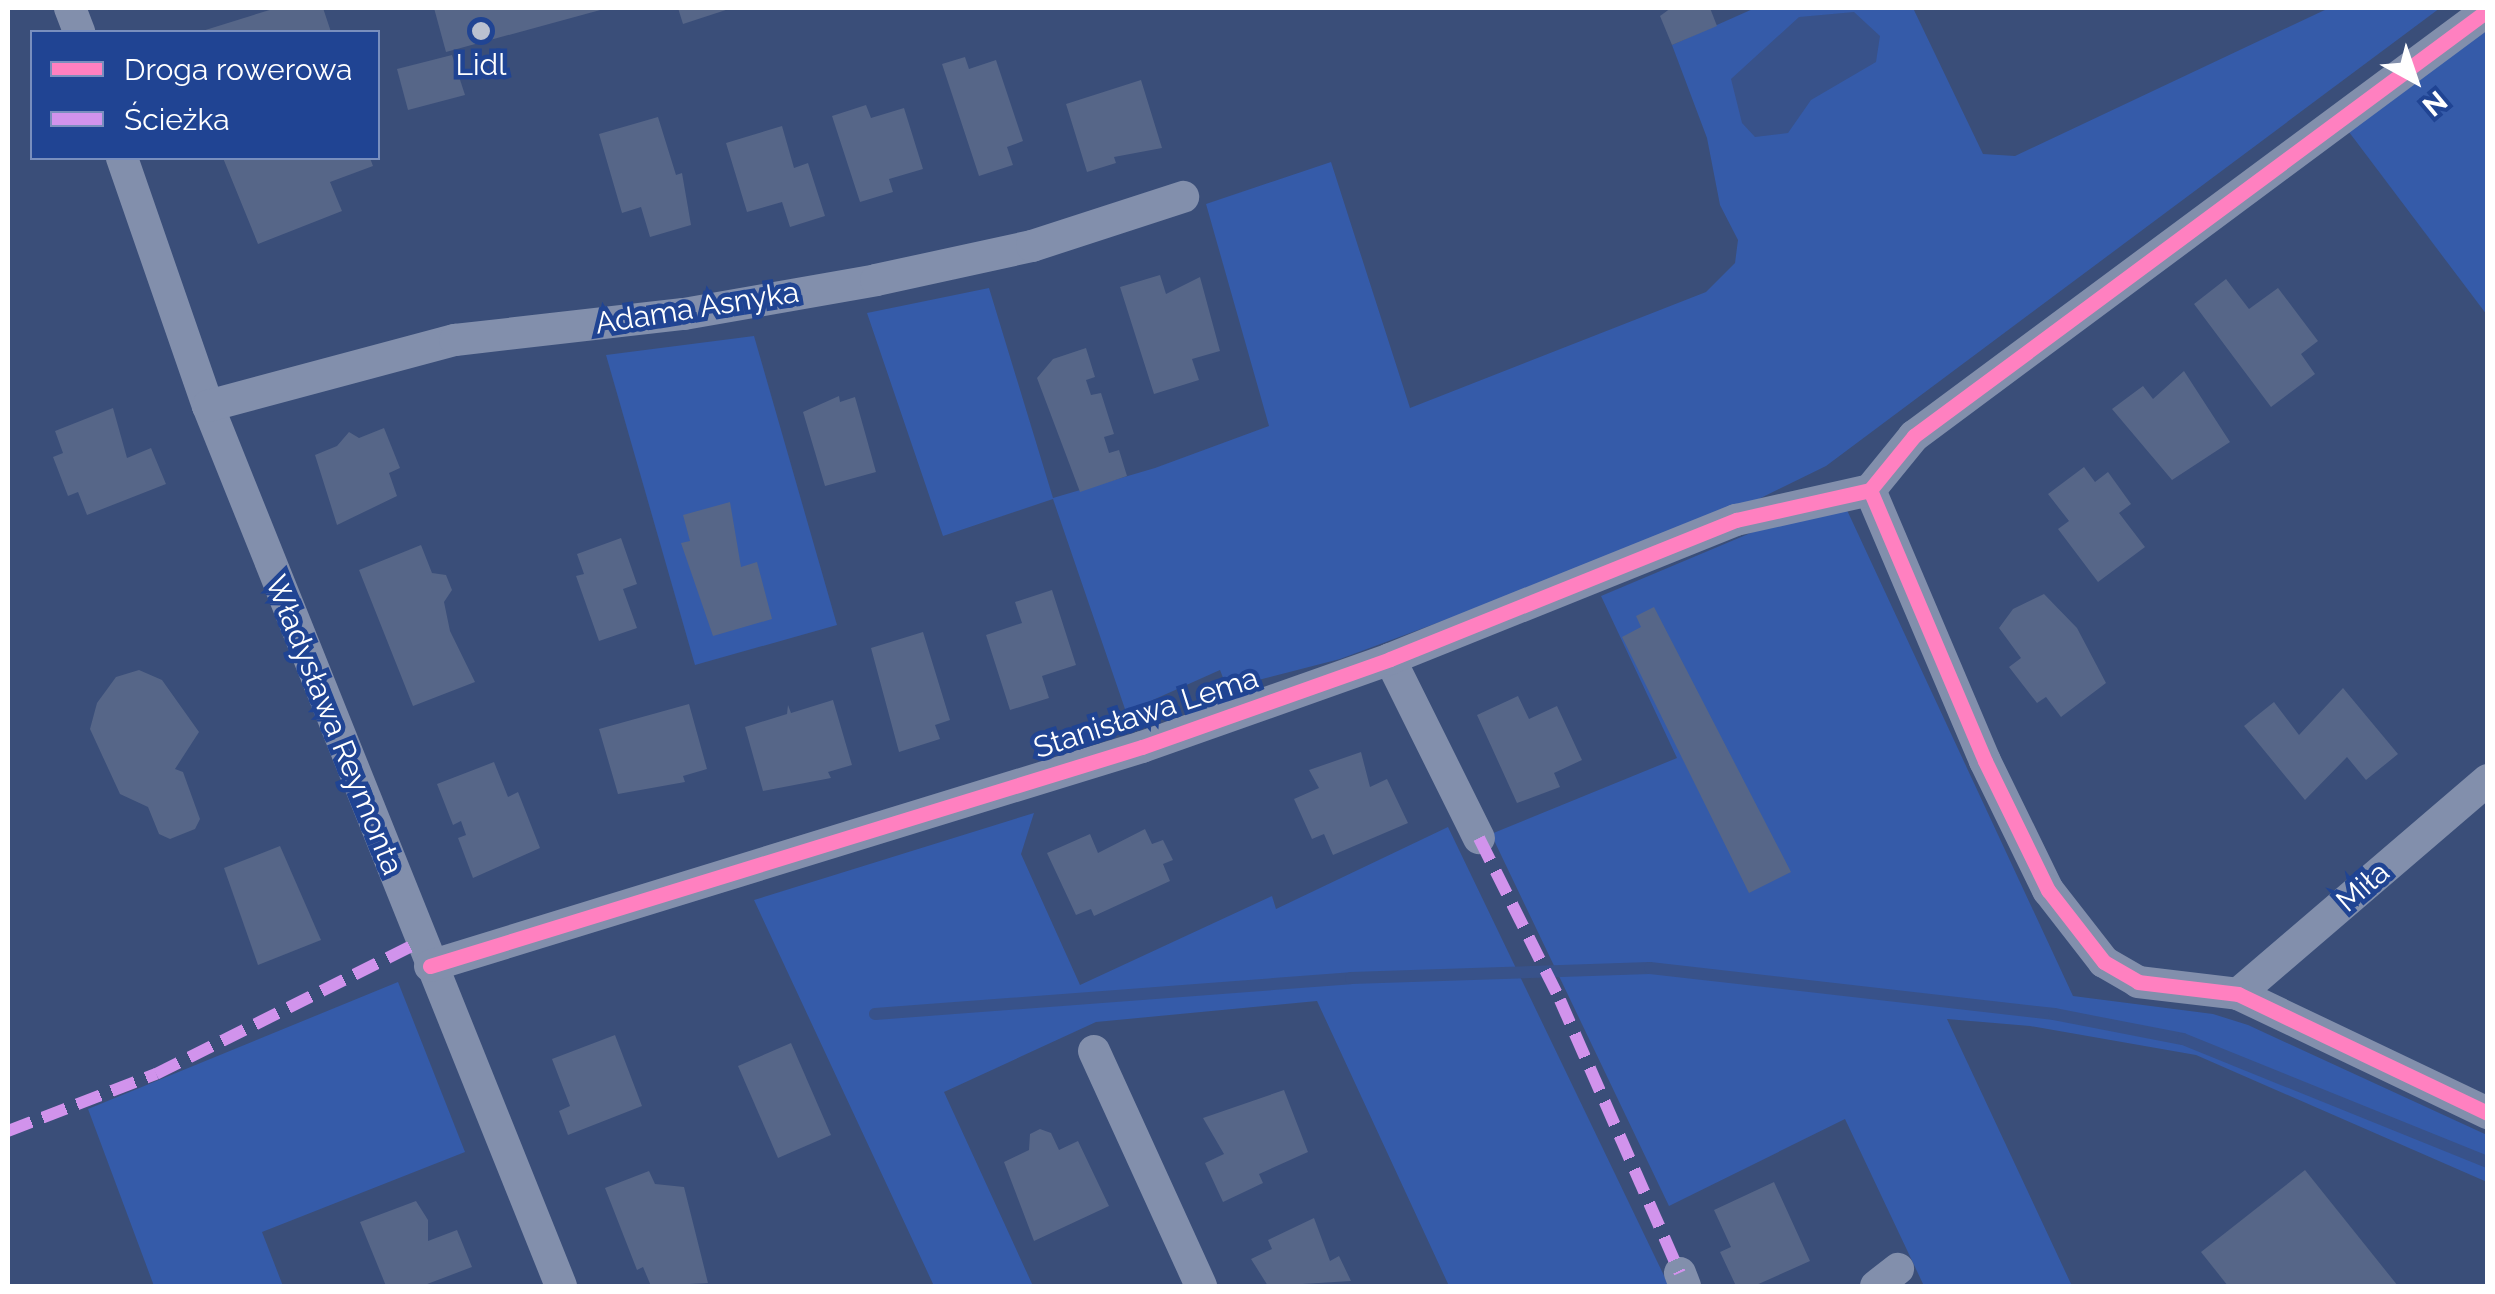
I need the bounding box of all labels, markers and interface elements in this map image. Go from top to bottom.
marker: Lidl [470,20,492,42]
legend [30,30,380,160]
north arrow [2365,30,2465,130]
place label: Lidl [456,47,506,83]
text: Droga rowerowa [124,52,352,87]
text: N [2416,84,2453,123]
text: Ścieżka [124,102,230,137]
street label: Adama Asnyka [592,274,802,342]
street label: Władysława Reymonta [257,570,411,880]
street label: Stanisława Lema [1029,660,1263,766]
street label: Miła [2329,854,2397,920]

